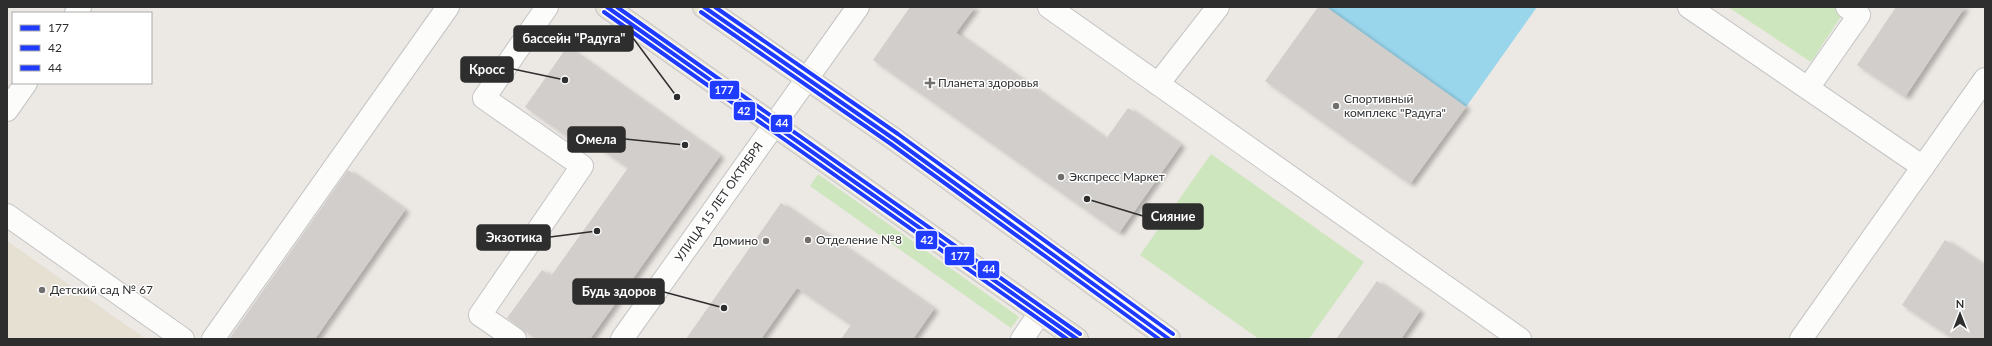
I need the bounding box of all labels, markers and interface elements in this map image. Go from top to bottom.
legend [12,12,152,84]
text: 177 [48,20,69,35]
callout: бассейн "Радуга" [514,26,633,51]
text: бассейн "Радуга" [523,30,625,46]
text: 42 [48,40,62,55]
callout: Кросс [461,57,513,82]
text: 44 [48,60,62,75]
text: Кросс [469,61,506,77]
place label: Планета здоровья [938,75,1038,90]
marker: Планета здоровья [925,78,935,88]
line badge: 177 [709,80,740,100]
text: 177 [714,83,734,96]
place label: Спортивный комплекс "Радуга" [1344,91,1446,120]
line badge: 42 [733,101,756,121]
marker: Спортивный комплекс "Радуга" [1331,101,1341,111]
text: 42 [738,104,750,117]
line badge: 44 [770,114,793,133]
text: 44 [776,116,789,129]
callout: Омела [568,127,625,152]
text: Омела [575,131,617,147]
street label: УЛИЦА 15 ЛЕТ ОКТЯБРЯ [671,139,766,265]
place label: Экспресс Маркет [1069,169,1165,184]
marker: Экспресс Маркет [1056,172,1066,182]
callout: Сияние [1143,204,1203,229]
text: Сияние [1151,208,1195,224]
callout: Экзотика [477,225,550,250]
text: Экзотика [486,229,542,245]
line badge: 42 [915,230,938,250]
place label: Отделение №8 [816,232,902,247]
place label: Домино [713,233,758,248]
text: 42 [921,233,933,246]
marker: Отделение №8 [803,235,813,245]
marker: Домино [761,236,771,246]
line badge: 177 [944,246,975,266]
text: 177 [950,249,970,262]
line badge: 44 [977,260,1000,279]
text: 44 [983,262,996,275]
callout: Будь здоров [573,279,664,304]
place label: Детский сад № 67 [50,282,153,297]
text: Будь здоров [582,283,657,299]
marker: Детский сад № 67 [37,285,47,295]
north arrow [1940,294,1980,334]
text: N [1956,297,1964,310]

